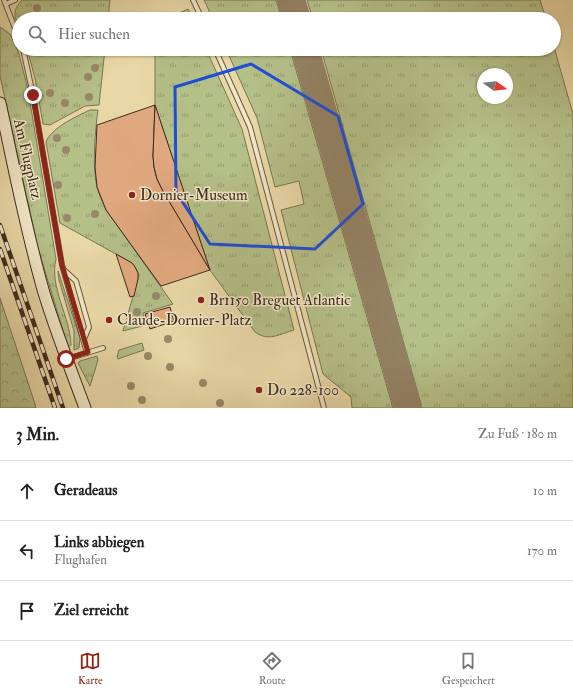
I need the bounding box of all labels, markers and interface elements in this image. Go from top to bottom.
search box [12,12,561,56]
icon: search [26,23,48,45]
text: Hier suchen [58,25,130,44]
north arrow [477,68,513,104]
route end [24,86,42,104]
street label: Am Flugplatz [8,116,46,202]
place label: Dornier-Museum [140,186,248,205]
marker: Dornier-Museum [127,190,137,200]
place label: Br1150 Breguet Atlantic [209,291,350,310]
marker: Br1150 Breguet Atlantic [196,295,206,305]
place label: Claude-Dornier-Platz [117,311,252,330]
marker: Claude-Dornier-Platz [104,315,114,325]
route start [57,350,75,368]
place label: Do 228-100 [267,381,339,400]
marker: Do 228-100 [254,385,264,395]
text: 3 Min. [16,424,59,445]
text: Zu Fuß · 180 m [478,426,557,442]
icon: ahead [16,480,38,502]
text: Geradeaus [54,481,117,500]
text: 10 m [533,483,557,499]
text: Links abbiegen [54,533,144,552]
icon: left [16,540,38,562]
text: 170 m [527,543,557,559]
text: Flughafen [54,552,107,568]
icon: arrive [16,600,38,622]
text: Ziel erreicht [54,601,129,620]
tab: Karte [78,650,103,687]
tab: Route [259,650,286,687]
tab: Gespeichert [442,650,495,687]

